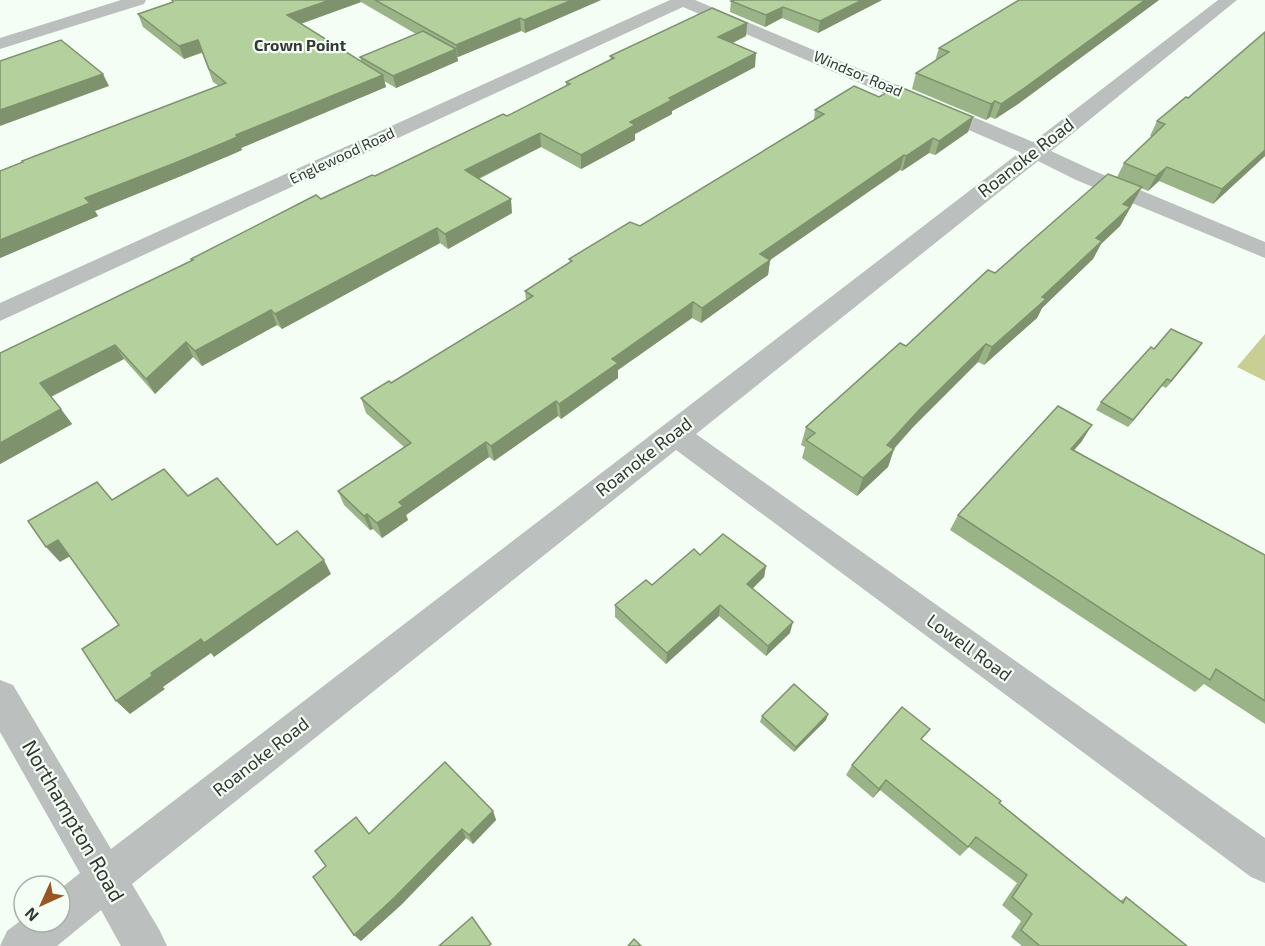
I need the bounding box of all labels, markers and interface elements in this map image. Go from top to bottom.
district label: Crown Point [254,35,346,54]
street label: Windsor Road [811,46,906,100]
street label: Roanoke Road [973,113,1078,202]
street label: Englewood Road [286,123,397,187]
street label: Roanoke Road [591,412,696,501]
street label: Lowell Road [923,609,1016,685]
street label: Roanoke Road [208,712,313,801]
street label: Northampton Road [18,735,131,906]
north arrow [12,874,72,934]
text: N [20,904,42,926]

